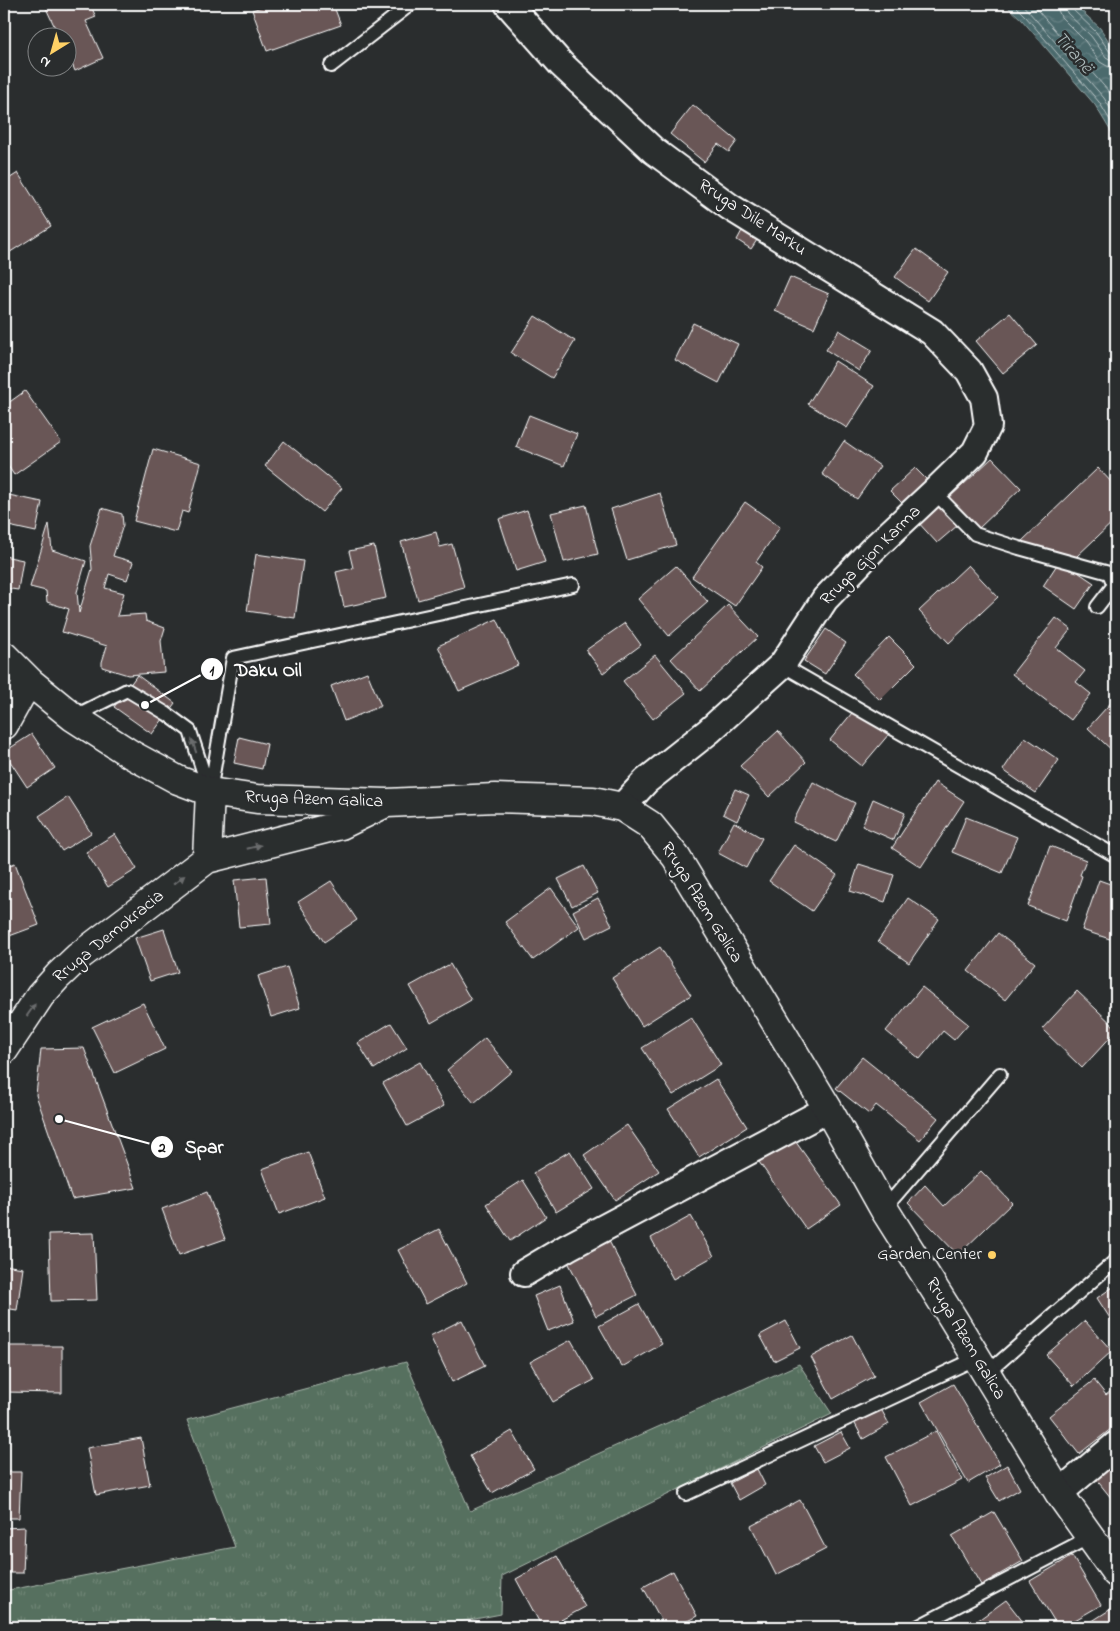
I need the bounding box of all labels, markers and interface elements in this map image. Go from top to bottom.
water label: Tiranë [1047,26,1100,81]
north arrow [28,28,78,78]
text: N [35,50,55,72]
street label: Rruga Dile Marku [692,173,811,264]
street label: Rruga Gjon Karma [815,500,928,613]
callout: Daku Oil [199,652,312,686]
text: Daku Oil [233,658,302,685]
text: 1 [210,660,215,682]
one-way arrow [190,738,198,753]
street label: Rruga Azem Galica [244,785,384,816]
street label: Rruga Azem Galica [652,837,749,969]
one-way arrow [247,843,262,851]
one-way arrow [172,875,185,886]
street label: Rruga Demokracia [48,884,171,991]
one-way arrow [25,1003,35,1016]
callout: Spar [149,1130,233,1164]
text: Spar [185,1135,224,1162]
text: 2 [157,1137,166,1159]
place label: Garden Center [877,1242,982,1268]
marker: Garden Center [986,1249,998,1261]
street label: Rruga Azem Galica [917,1273,1012,1405]

